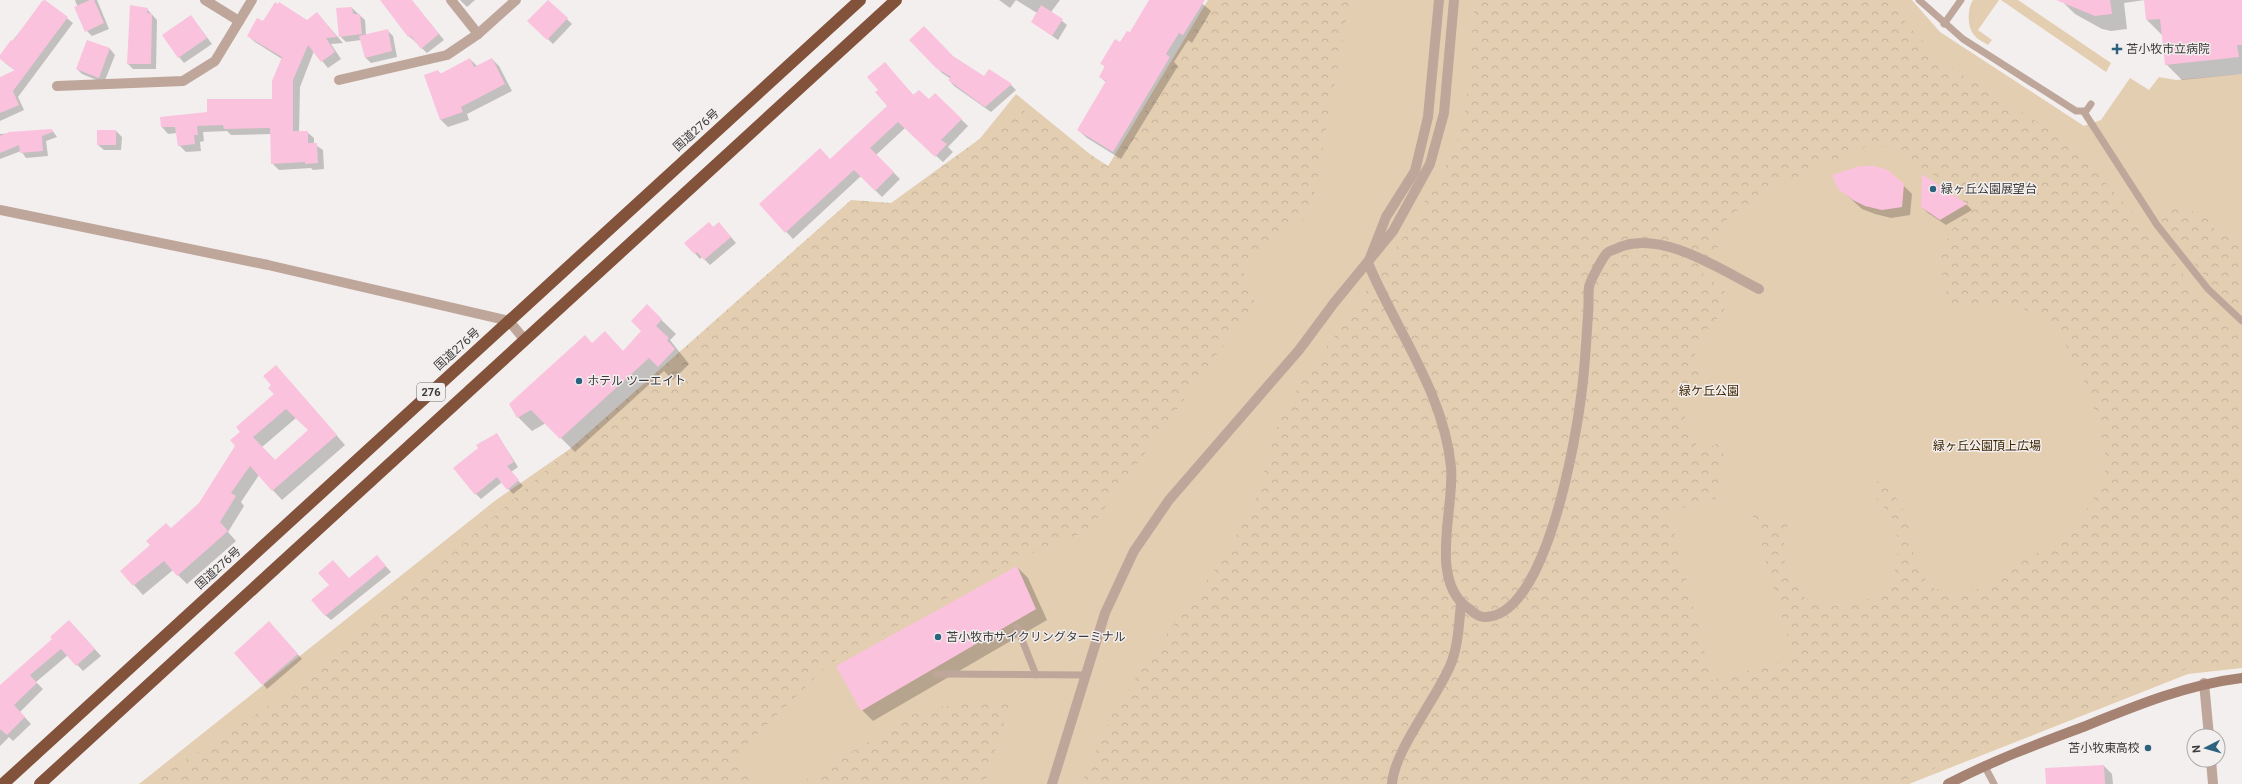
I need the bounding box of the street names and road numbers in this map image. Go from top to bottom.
street label: 国道276号 [670,106,722,154]
street label: 国道276号 [431,325,483,373]
road number: 276 [417,383,445,401]
street label: 国道276号 [192,544,244,592]

